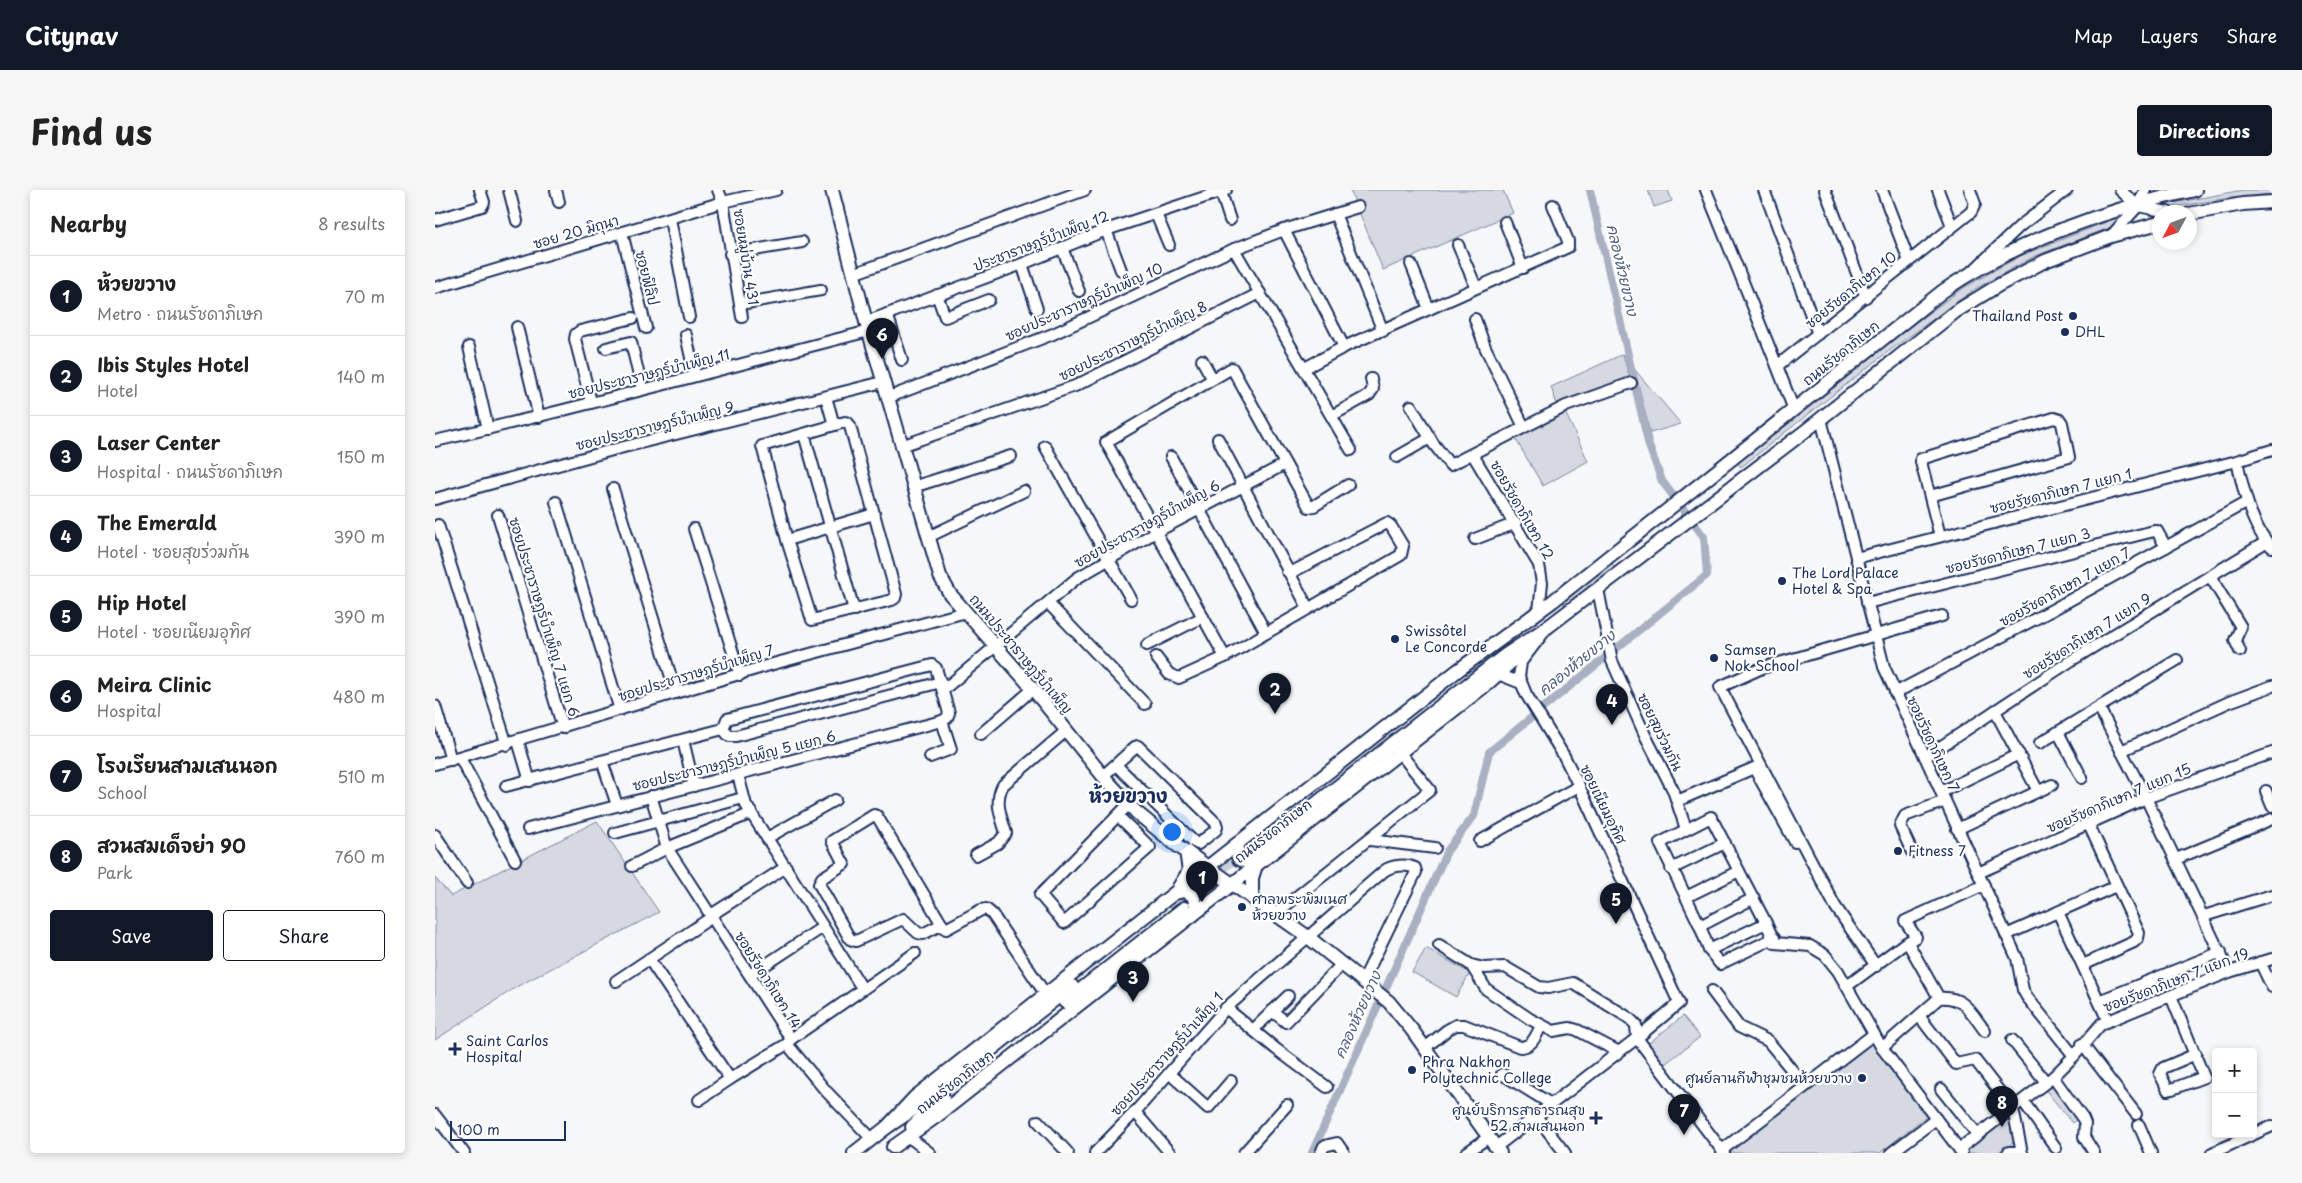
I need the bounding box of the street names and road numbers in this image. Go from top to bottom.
street label: ประชาราษฎร์บำเพ็ญ 12 [970,205,1112,276]
street label: ซอยหมู่บ้าน 431 [729,207,764,307]
street label: ซอย 20 มิถุนา [531,209,621,254]
street label: ซอยรัชดาภิเษก 10 [1800,246,1901,333]
street label: ซอยฟิลิป [631,248,664,308]
street label: ซอยประชาราษฎร์บำเพ็ญ 10 [1002,257,1166,346]
street label: ซอยประชาราษฎร์บำเพ็ญ 8 [1055,295,1210,386]
street label: ถนนรัชดาภิเษก [1798,315,1884,390]
street label: ซอยประชาราษฎร์บำเพ็ญ 11 [566,343,732,404]
street label: ซอยประชาราษฎร์บำเพ็ญ 9 [573,396,737,455]
street label: ซอยรัชดาภิเษก 12 [1485,456,1560,564]
street label: ซอยรัชดาภิเษก 7 แยก 1 [1988,463,2134,518]
street label: ซอยประชาราษฎร์บำเพ็ญ 6 [1070,475,1224,572]
street label: ซอยประชาราษฎร์บำเพ็ญ 7 แยก 6 [504,515,585,719]
street label: ซอยรัชดาภิเษก 7 แยก 3 [1943,522,2092,579]
street label: ซอยรัชดาภิเษก 7 แยก 7 [1995,542,2134,631]
street label: ซอยรัชดาภิเษก 7 แยก 9 [2018,587,2155,684]
street label: ถนนประชาราษฎร์บำเพ็ญ [965,589,1078,718]
street label: ซอยประชาราษฎร์บำเพ็ญ 7 [615,639,776,706]
street label: ซอยสุขร่วมกัน [1632,689,1689,775]
street label: ซอยรัชดาภิเษก 7 [1902,692,1965,795]
street label: ซอยประชาราษฎร์บำเพ็ญ 5 แยก 6 [630,725,838,796]
street label: ซอยรัชดาภิเษก 7 แยก 15 [2043,758,2194,838]
street label: ซอยเนียมอุทิศ [1575,761,1632,848]
street label: ถนนรัชดาภิเษก [1229,794,1316,868]
street label: ซอยรัชดาภิเษก 14 [730,927,807,1032]
street label: ซอยรัชดาภิเษก 7 แยก 19 [2100,942,2252,1017]
street label: ซอยประชาราษฎร์บำเพ็ญ 1 [1105,987,1228,1120]
street label: ถนนรัชดาภิเษก [911,1045,998,1119]

